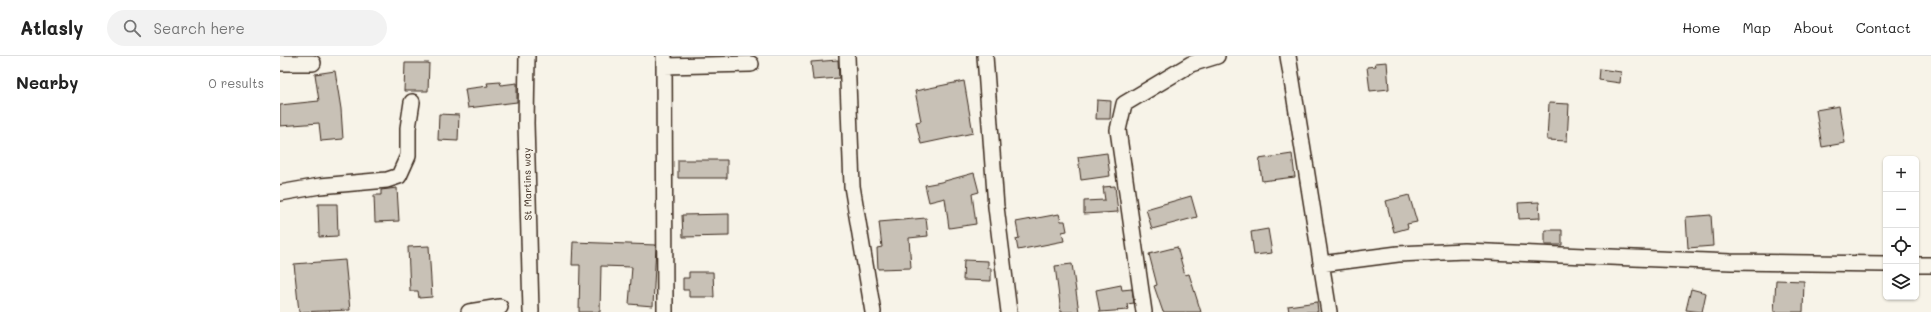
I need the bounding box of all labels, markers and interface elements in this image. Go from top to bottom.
search box [107,10,387,46]
text: Atlasly [20,15,83,40]
icon: search [121,17,143,39]
text: Search here [153,18,245,38]
text: Home [1682,18,1720,37]
text: Map [1742,18,1771,37]
text: About [1793,18,1834,37]
text: Contact [1856,18,1911,37]
text: Nearby [16,71,78,93]
text: 0 results [209,74,264,91]
street label: St Martins way [519,148,535,220]
map controls [1883,156,1919,300]
button: + [1883,156,1919,192]
button: − [1883,192,1919,228]
button: locate [1883,228,1919,264]
button: layers [1883,264,1919,300]

